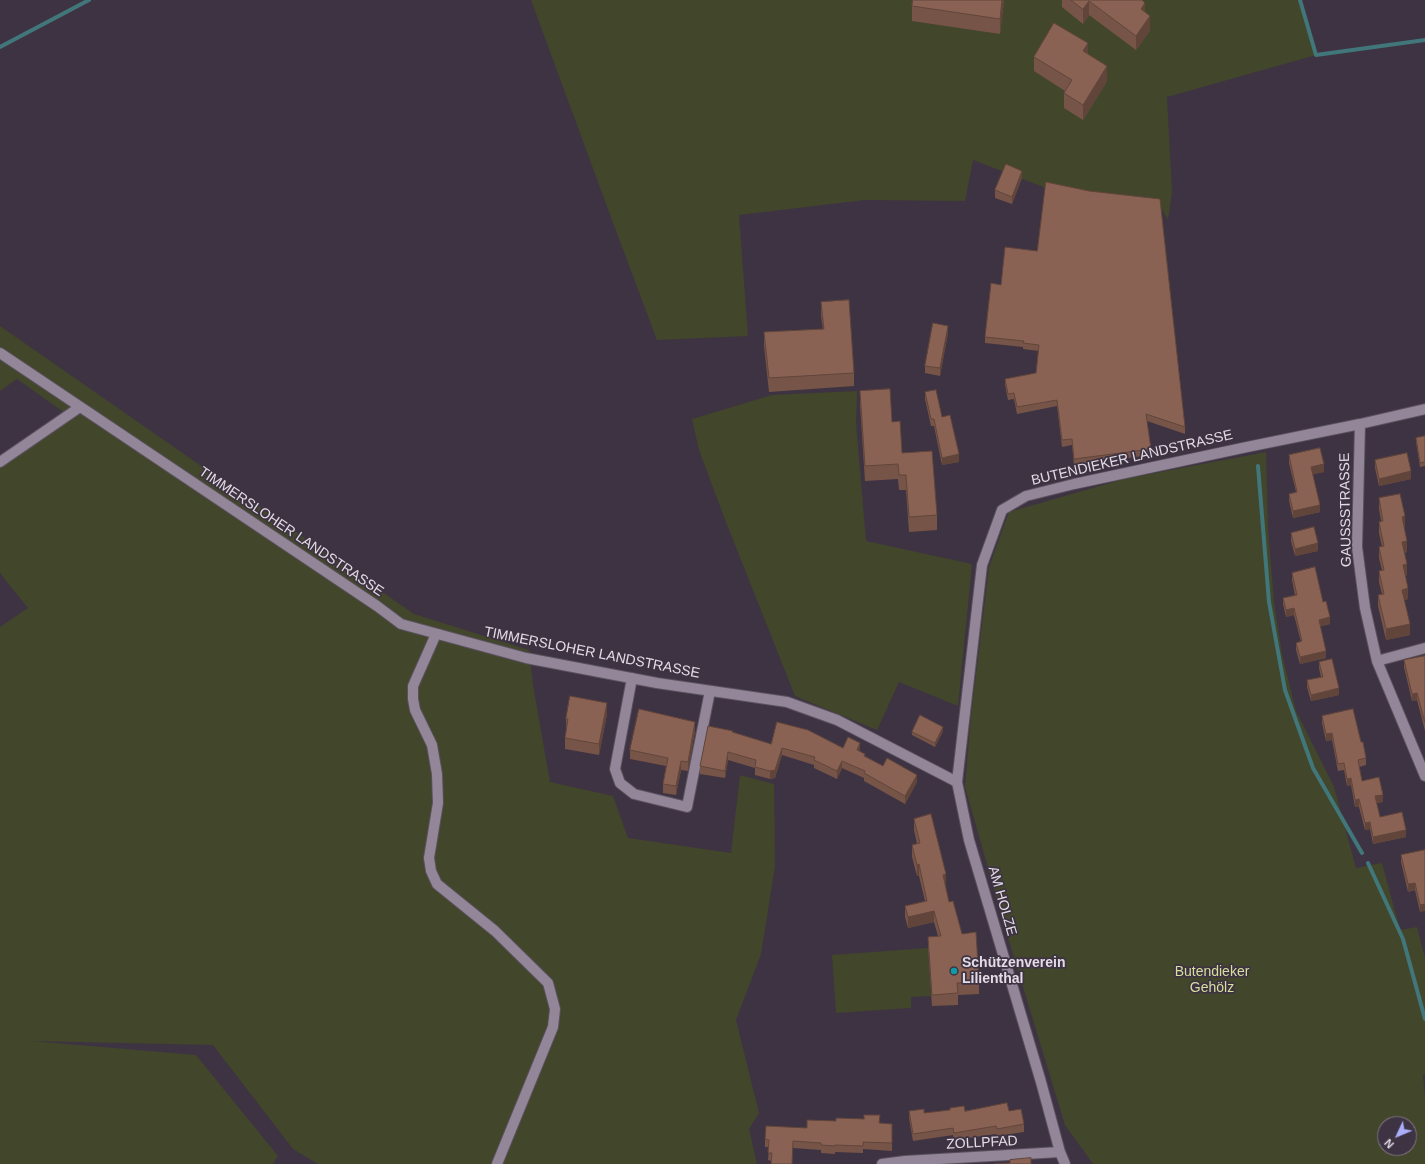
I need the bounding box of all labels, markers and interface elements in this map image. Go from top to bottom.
street label: BUTENDIEKER LANDSTRASSE [1030,427,1234,489]
street label: GAUSSSTRASSE [1337,453,1355,567]
street label: TIMMERSLOHER LANDSTRASSE [195,464,387,600]
street label: TIMMERSLOHER LANDSTRASSE [483,624,701,682]
street label: AM HOLZE [984,864,1020,938]
place label: Schützenverein Lilienthal [962,955,1065,988]
park label: Butendieker Gehölz [1175,964,1249,996]
marker: Schützenverein Lilienthal [949,966,959,976]
north arrow [1377,1116,1417,1156]
street label: ZOLLPFAD [946,1133,1018,1153]
text: N [1382,1137,1396,1151]

